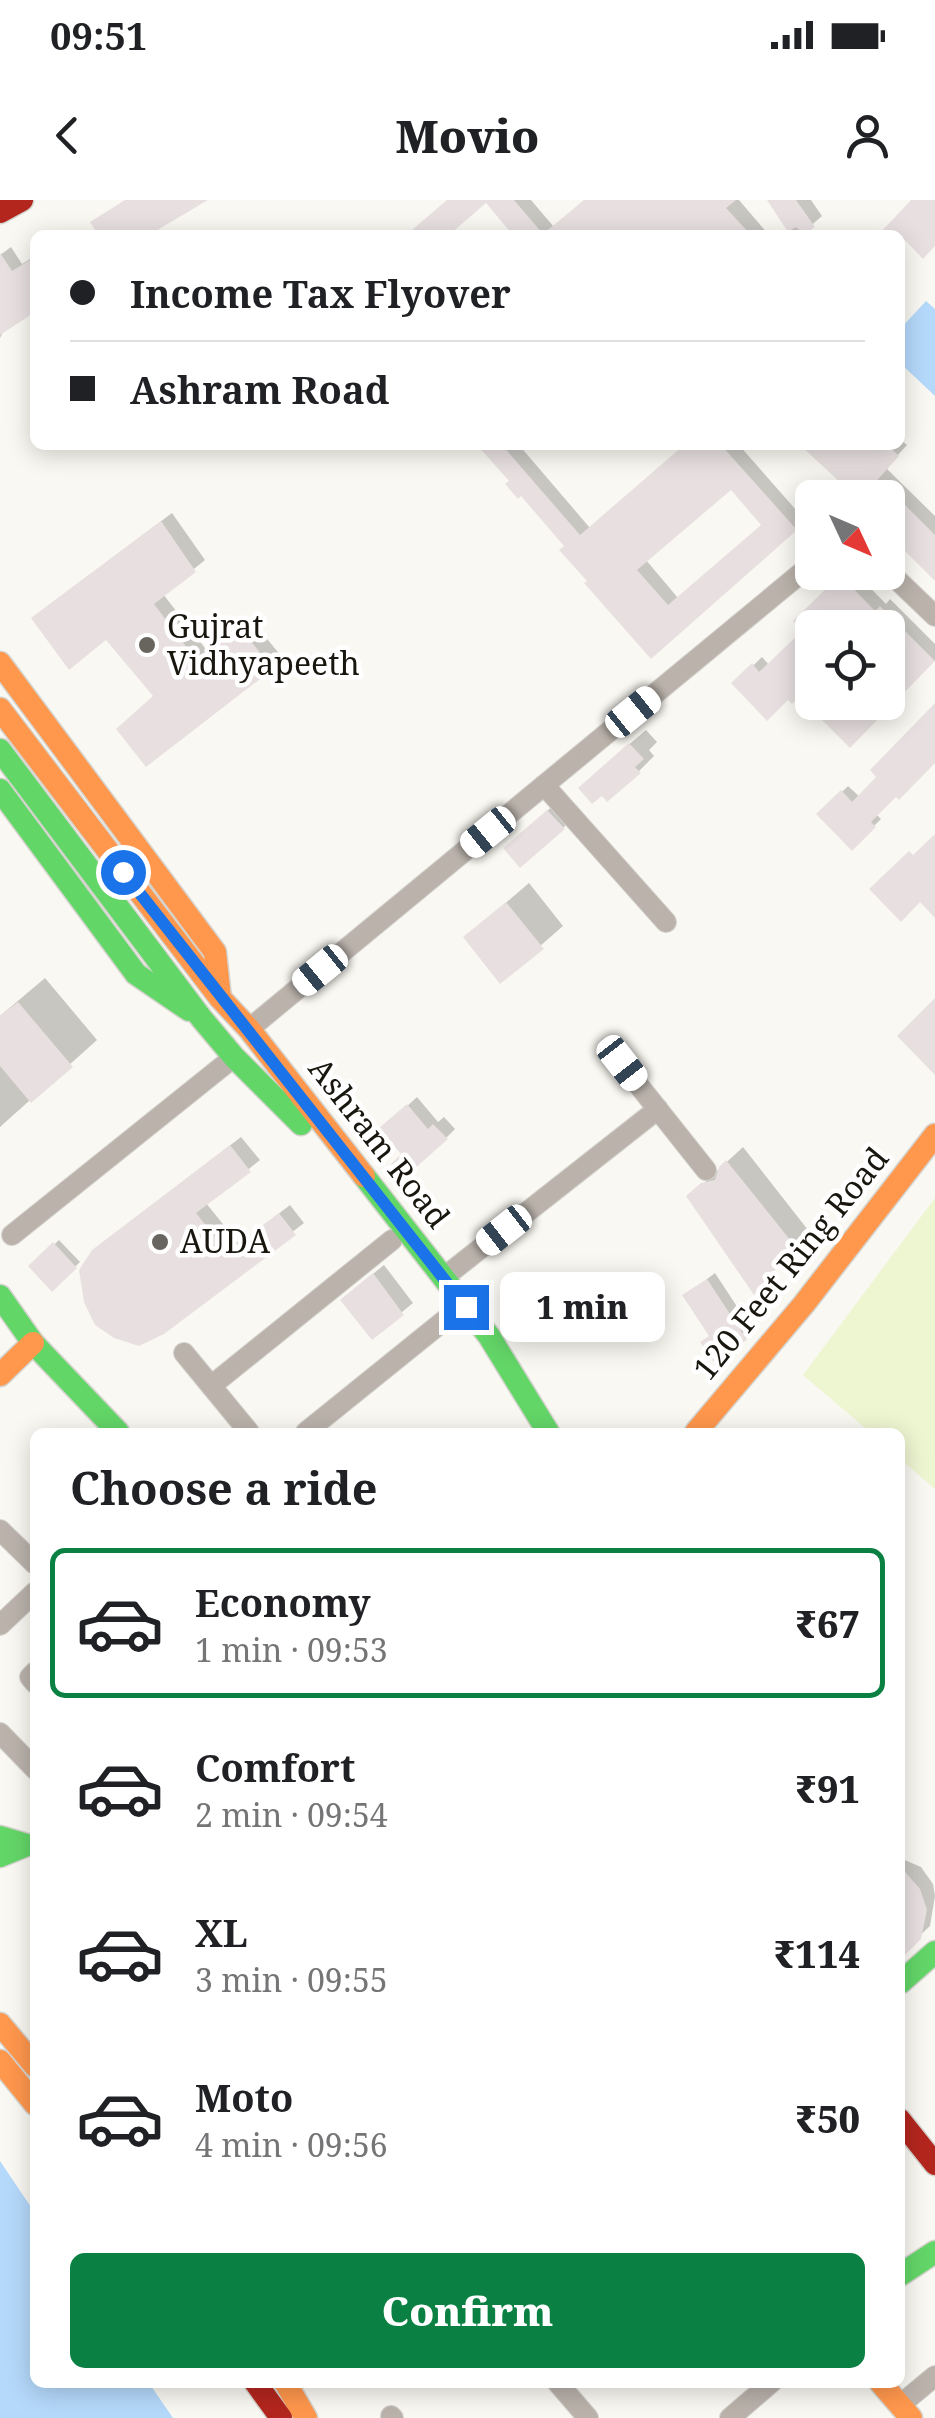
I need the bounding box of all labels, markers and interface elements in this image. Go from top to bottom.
text: 09:51 [50,9,147,61]
text: Movio [396,105,539,166]
icon: back [40,108,95,163]
icon: person [840,108,895,163]
text: Income Tax Flyover [130,267,511,319]
text: Ashram Road [130,363,389,415]
north arrow [795,480,905,590]
map controls [795,480,905,720]
place label: Gujrat Vidhyapeeth [167,604,360,684]
button: locate [795,610,905,720]
marker: Gujrat Vidhyapeeth [136,634,158,656]
car [600,681,666,743]
car [455,801,521,863]
route start [101,850,146,895]
car [287,939,353,1001]
car [592,1030,652,1096]
street label: Ashram Road [300,1048,461,1237]
street label: 120 Feet Ring Road [683,1137,897,1388]
car [471,1200,537,1260]
place label: AUDA [180,1219,270,1262]
marker: AUDA [149,1231,171,1253]
callout: 1 min [501,1272,666,1342]
route end [444,1285,489,1330]
text: 1 min [537,1285,628,1328]
text: Choose a ride [70,1457,378,1518]
text: Economy [195,1576,371,1628]
icon: car [75,1578,165,1668]
text: ₹67 [795,1597,860,1649]
text: 1 min · 09:53 [195,1628,388,1671]
text: Comfort [195,1741,355,1793]
icon: car [75,1743,165,1833]
text: ₹91 [795,1762,860,1814]
text: 2 min · 09:54 [195,1793,388,1836]
text: XL [195,1906,248,1958]
icon: car [75,1908,165,1998]
text: ₹114 [774,1927,860,1979]
text: 3 min · 09:55 [195,1958,388,2001]
text: Moto [195,2071,293,2123]
icon: car [75,2073,165,2163]
text: ₹50 [795,2092,860,2144]
text: 4 min · 09:56 [195,2123,388,2166]
button: Confirm [70,2253,865,2368]

